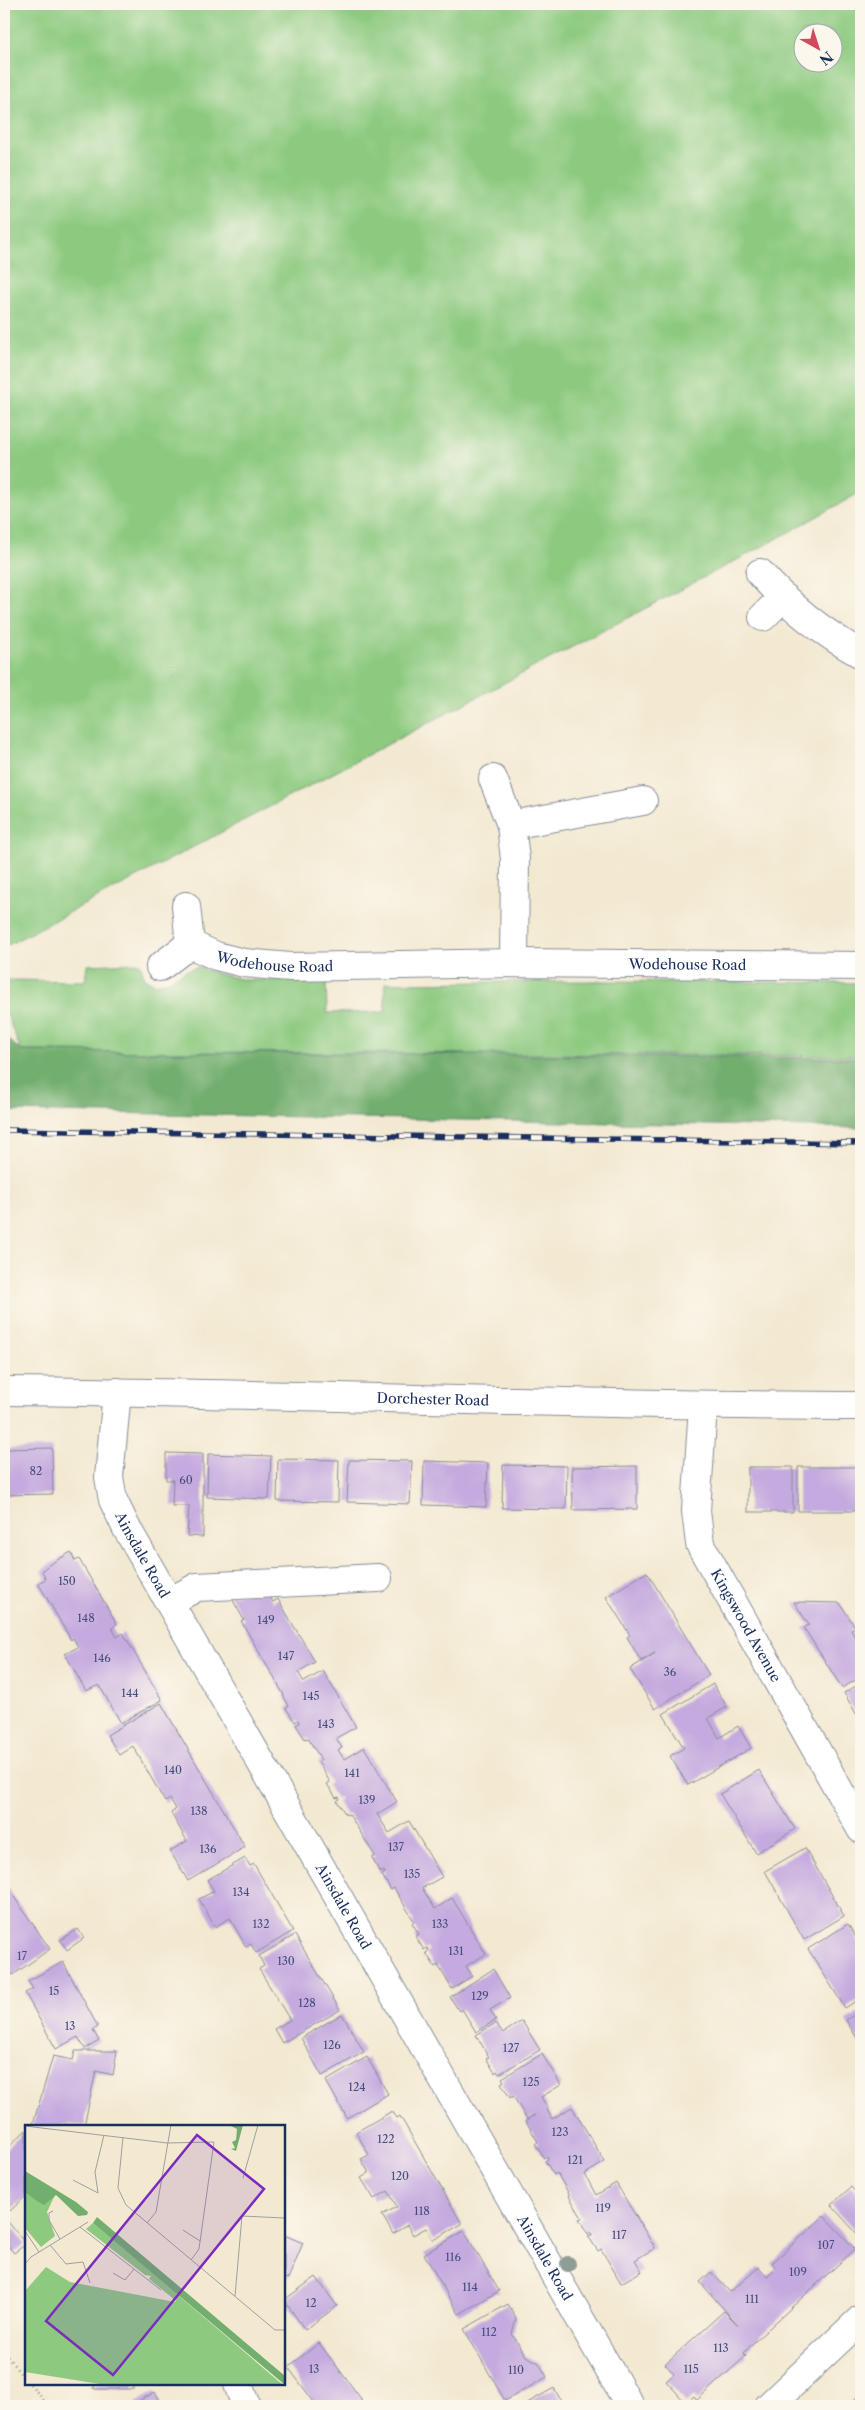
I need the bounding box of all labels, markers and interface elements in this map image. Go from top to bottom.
north arrow [792,22,842,72]
text: N [816,47,837,69]
street label: Wodehouse Road [214,947,334,976]
street label: Wodehouse Road [628,955,747,974]
street label: Dorchester Road [376,1389,490,1410]
house number: 82 [30,1464,42,1478]
house number: 60 [179,1473,193,1487]
street label: Ainsdale Road [111,1508,174,1601]
street label: Kingswood Avenue [707,1566,785,1685]
house number: 150 [58,1574,76,1588]
house number: 148 [77,1611,95,1625]
house number: 149 [257,1613,275,1627]
house number: 147 [278,1649,295,1663]
house number: 146 [93,1651,111,1665]
house number: 36 [664,1665,677,1679]
house number: 144 [121,1686,139,1700]
house number: 145 [303,1689,319,1703]
house number: 143 [317,1717,335,1731]
house number: 140 [164,1763,182,1777]
house number: 141 [344,1766,360,1780]
house number: 139 [358,1793,376,1807]
house number: 138 [190,1804,208,1818]
house number: 137 [388,1840,405,1854]
house number: 136 [199,1842,217,1856]
street label: Ainsdale Road [311,1859,375,1953]
house number: 135 [404,1867,420,1881]
house number: 134 [232,1885,250,1899]
house number: 132 [252,1917,270,1931]
house number: 133 [432,1917,448,1931]
house number: 131 [448,1944,464,1958]
house number: 17 [17,1949,28,1963]
house number: 130 [277,1954,295,1968]
house number: 15 [49,1984,59,1998]
house number: 129 [471,1989,489,2003]
house number: 128 [298,1996,316,2010]
house number: 13 [65,2019,75,2033]
house number: 126 [323,2038,341,2052]
house number: 127 [503,2041,520,2055]
house number: 125 [523,2075,539,2089]
house number: 124 [348,2080,366,2094]
inset map [25,2125,285,2385]
house number: 123 [551,2125,569,2139]
house number: 122 [377,2132,395,2146]
house number: 121 [567,2153,583,2167]
house number: 120 [391,2169,409,2183]
house number: 119 [595,2201,611,2215]
house number: 118 [414,2204,430,2218]
street label: Ainsdale Road [513,2211,577,2304]
house number: 117 [612,2228,627,2242]
house number: 107 [817,2238,835,2252]
house number: 116 [445,2250,461,2264]
house number: 109 [789,2265,807,2279]
house number: 114 [462,2280,478,2294]
house number: 111 [745,2292,759,2306]
house number: 12 [306,2296,316,2310]
house number: 112 [481,2325,497,2339]
house number: 113 [713,2341,729,2355]
house number: 13 [309,2362,319,2376]
house number: 115 [683,2362,699,2376]
house number: 110 [508,2363,524,2377]

